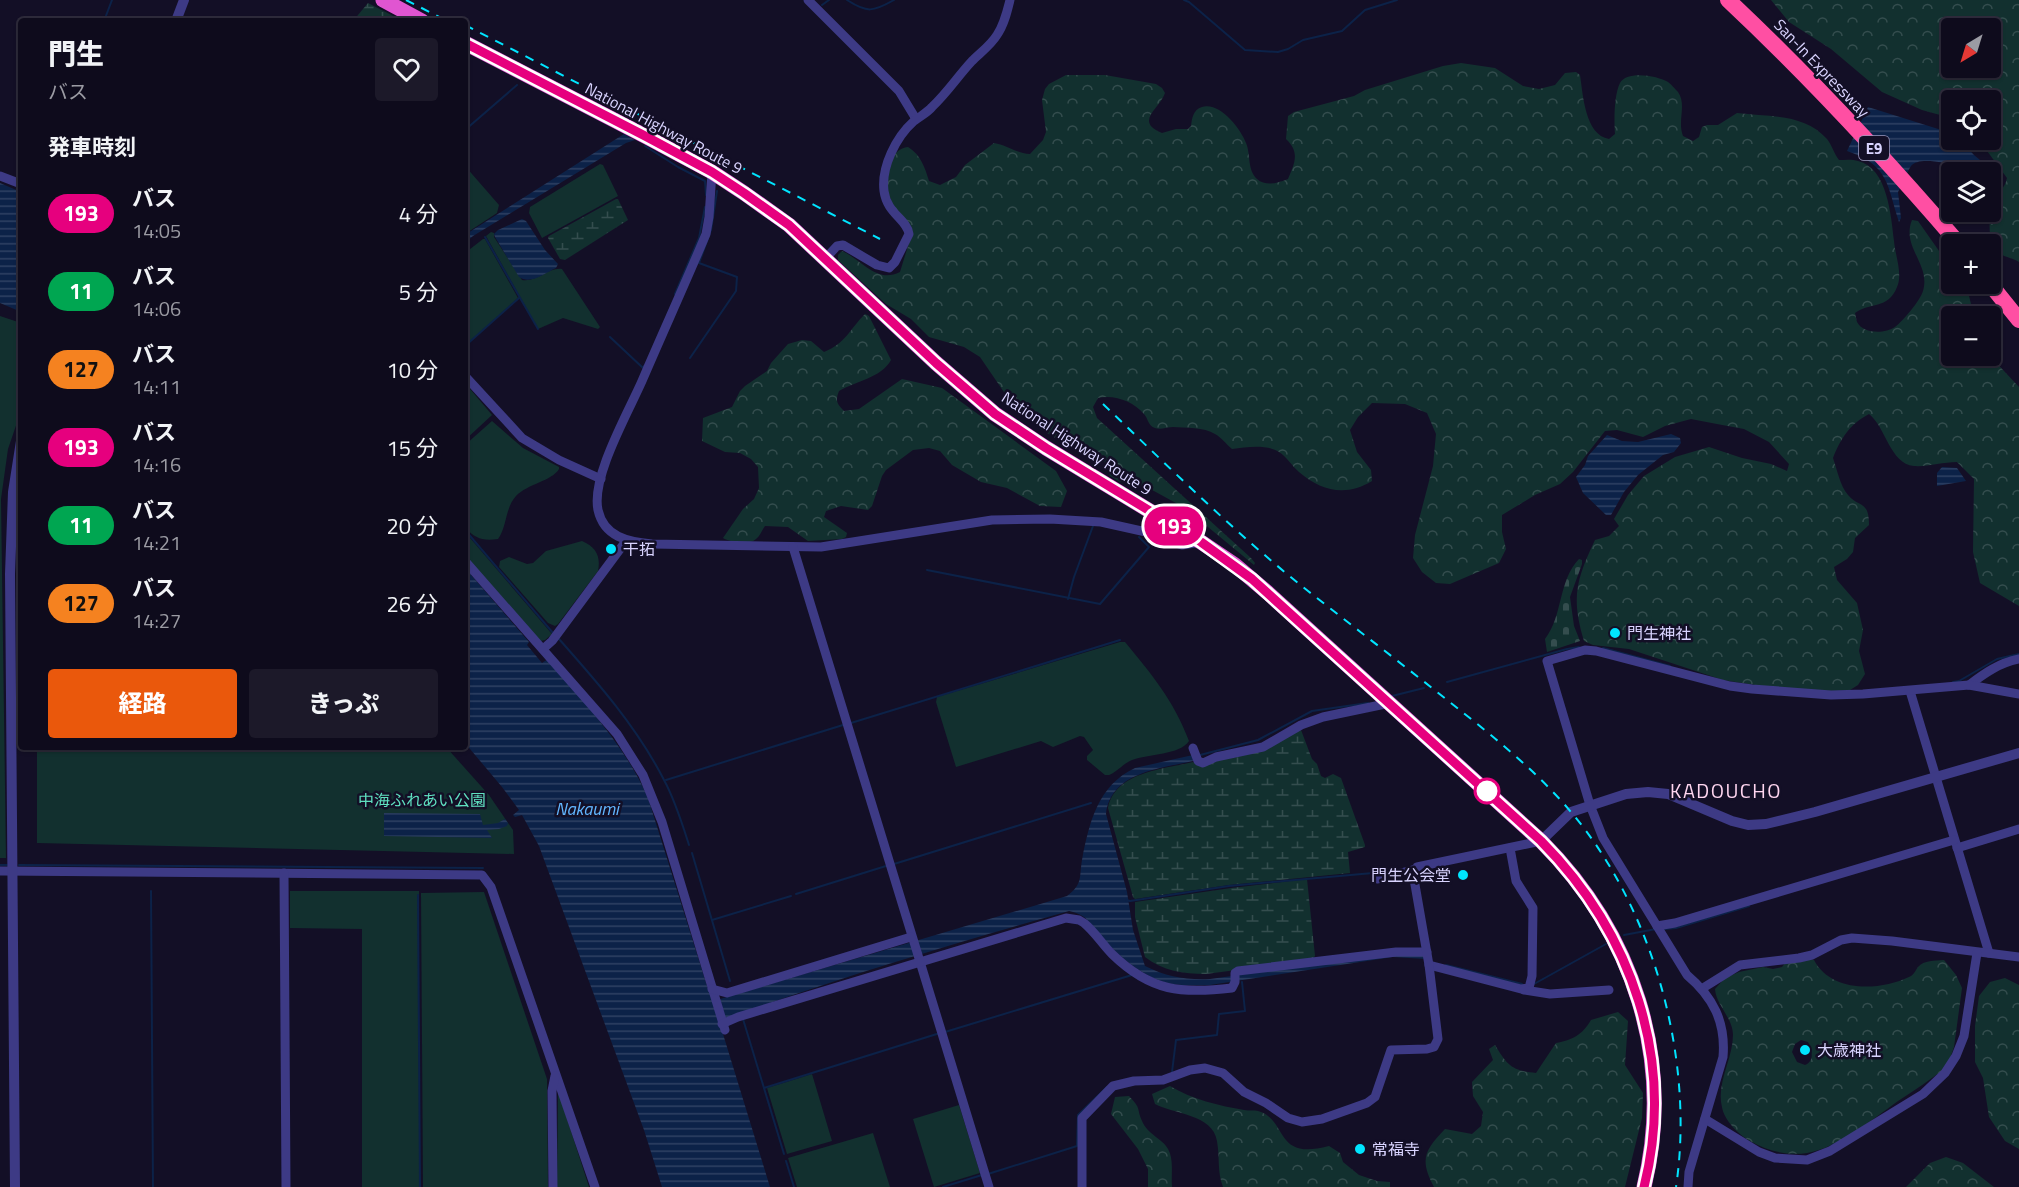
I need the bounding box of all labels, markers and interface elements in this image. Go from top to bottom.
street label: San-In Expressway [1769,13,1876,123]
north arrow [1941,18,2001,78]
map controls [1941,18,2001,366]
text: 門生 [48,32,104,75]
button: heart [375,38,438,101]
text: バス [48,76,88,107]
street label: National Highway Route 9 [581,76,747,180]
button: locate [1941,90,2001,150]
text: 発車時刻 [48,130,136,164]
road number: E9 [1859,136,1889,160]
button: layers [1941,162,2001,222]
text: バス [132,181,176,215]
text: 193 [63,197,99,229]
text: 4 分 [399,197,438,231]
text: 14:05 [132,215,181,246]
button: + [1941,234,2001,294]
text: バス [132,259,176,293]
text: 11 [69,275,93,307]
text: 5 分 [399,275,438,309]
text: 14:06 [132,293,181,324]
button: − [1941,306,2001,366]
text: バス [132,337,176,371]
text: 127 [63,353,99,385]
text: 10 分 [387,353,438,387]
text: 14:11 [132,371,181,402]
street label: National Highway Route 9 [997,385,1157,501]
text: バス [132,415,176,449]
text: 193 [63,431,99,463]
text: 15 分 [387,431,438,465]
text: 14:16 [132,449,181,480]
text: バス [132,493,176,527]
line badge: 193 [1140,506,1208,546]
text: 11 [69,509,93,541]
text: 20 分 [387,509,438,543]
text: 193 [1156,510,1192,542]
text: 14:21 [132,527,181,558]
place label: 干拓 [623,537,655,561]
marker: 干拓 [604,542,618,556]
text: バス [132,571,176,605]
text: 127 [63,587,99,619]
text: 26 分 [387,587,438,621]
text: 14:27 [132,605,181,636]
place label: 門生神社 [1627,621,1691,645]
marker: 門生神社 [1608,626,1622,640]
button: 経路 [48,669,237,738]
button: きっぷ [249,669,438,738]
district label: KADOUCHO [1670,775,1782,806]
unlabelled marker [1474,778,1500,804]
park label: 中海ふれあい公園 [358,788,486,812]
water label: Nakaumi [555,795,621,822]
place label: 門生公会堂 [1371,863,1451,887]
marker: 門生公会堂 [1456,868,1470,882]
place label: 大歳神社 [1817,1038,1881,1062]
marker: 大歳神社 [1798,1043,1812,1057]
place label: 常福寺 [1372,1137,1420,1161]
marker: 常福寺 [1353,1142,1367,1156]

